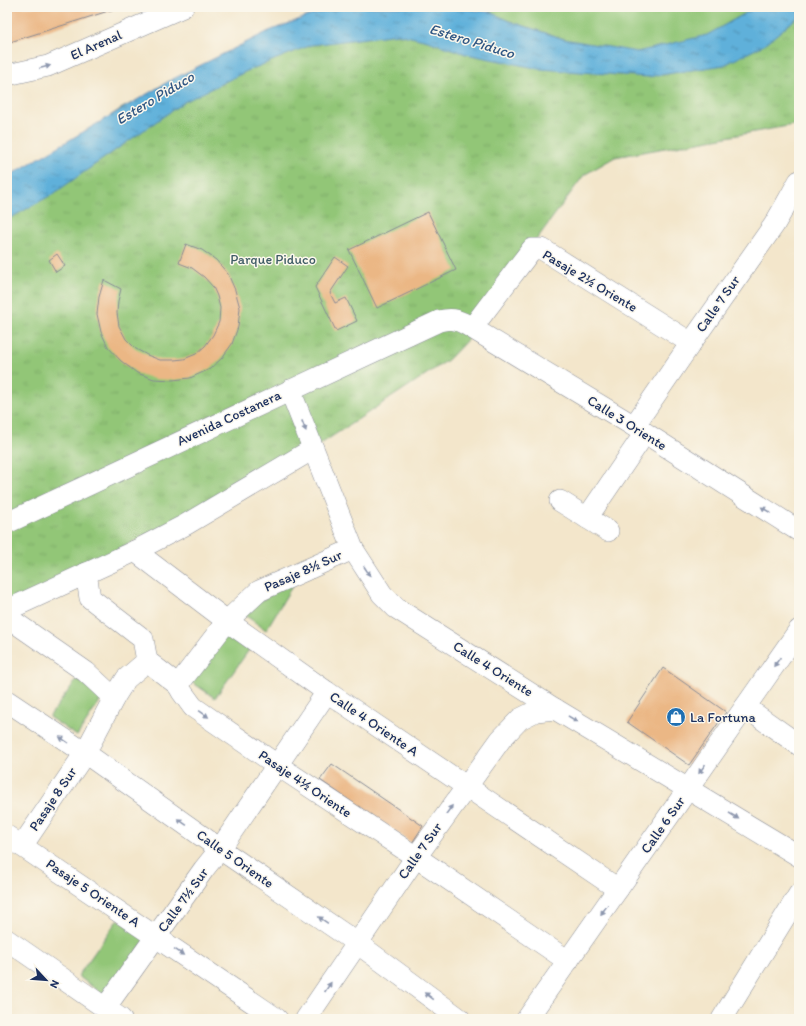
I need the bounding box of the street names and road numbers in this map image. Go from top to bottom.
street label: El Arenal [68,26,124,64]
street label: Pasaje 2½ Oriente [540,246,641,316]
street label: Calle 7 Sur [692,272,744,336]
street label: Avenida Costanera [174,386,284,450]
street label: Calle 3 Oriente [584,392,670,454]
street label: Pasaje 8½ Sur [261,546,345,596]
street label: Calle 4 Oriente [450,638,537,701]
street label: Calle 4 Oriente A [326,688,422,760]
street label: Pasaje 4½ Oriente [255,747,355,822]
street label: Pasaje 8 Sur [25,763,81,834]
street label: Calle 6 Sur [637,793,689,857]
street label: Calle 7 Sur [394,819,446,883]
street label: Calle 5 Oriente [193,826,277,892]
street label: Pasaje 5 Oriente A [43,855,143,931]
street label: Calle 7½ Sur [154,864,212,936]

